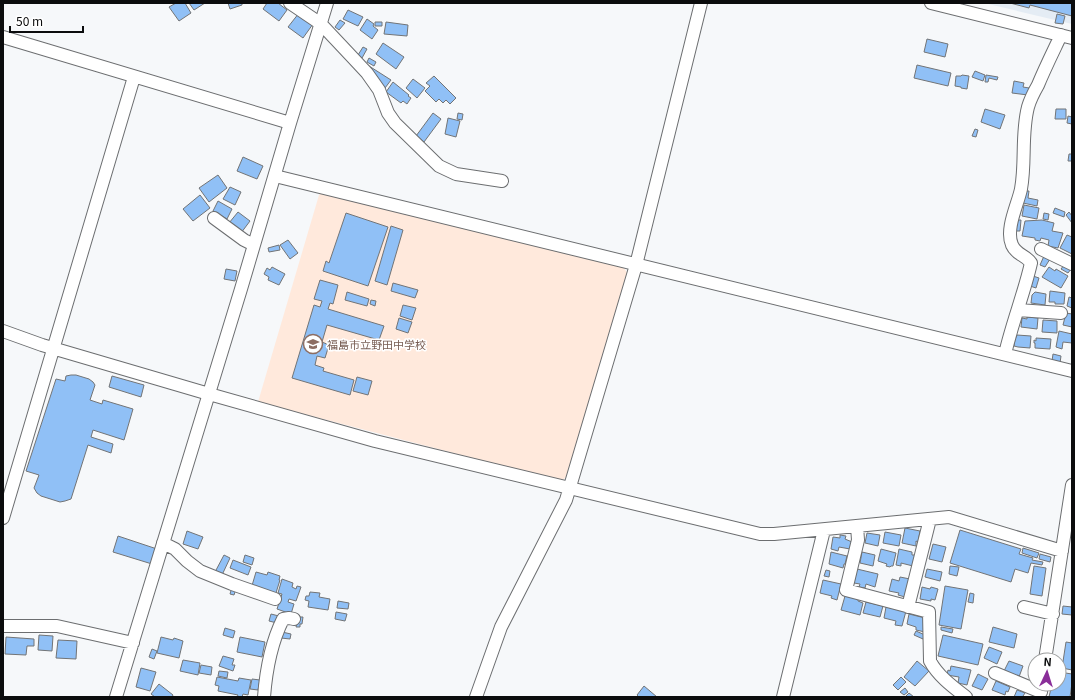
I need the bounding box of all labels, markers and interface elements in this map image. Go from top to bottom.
scale bar [10,8,83,34]
text: 50 m [16,12,43,29]
school or university icon: 福島市立野田中学校 [302,333,324,355]
place label: 福島市立野田中学校 [327,336,426,352]
north arrow [1027,652,1067,692]
text: N [1043,653,1052,669]

